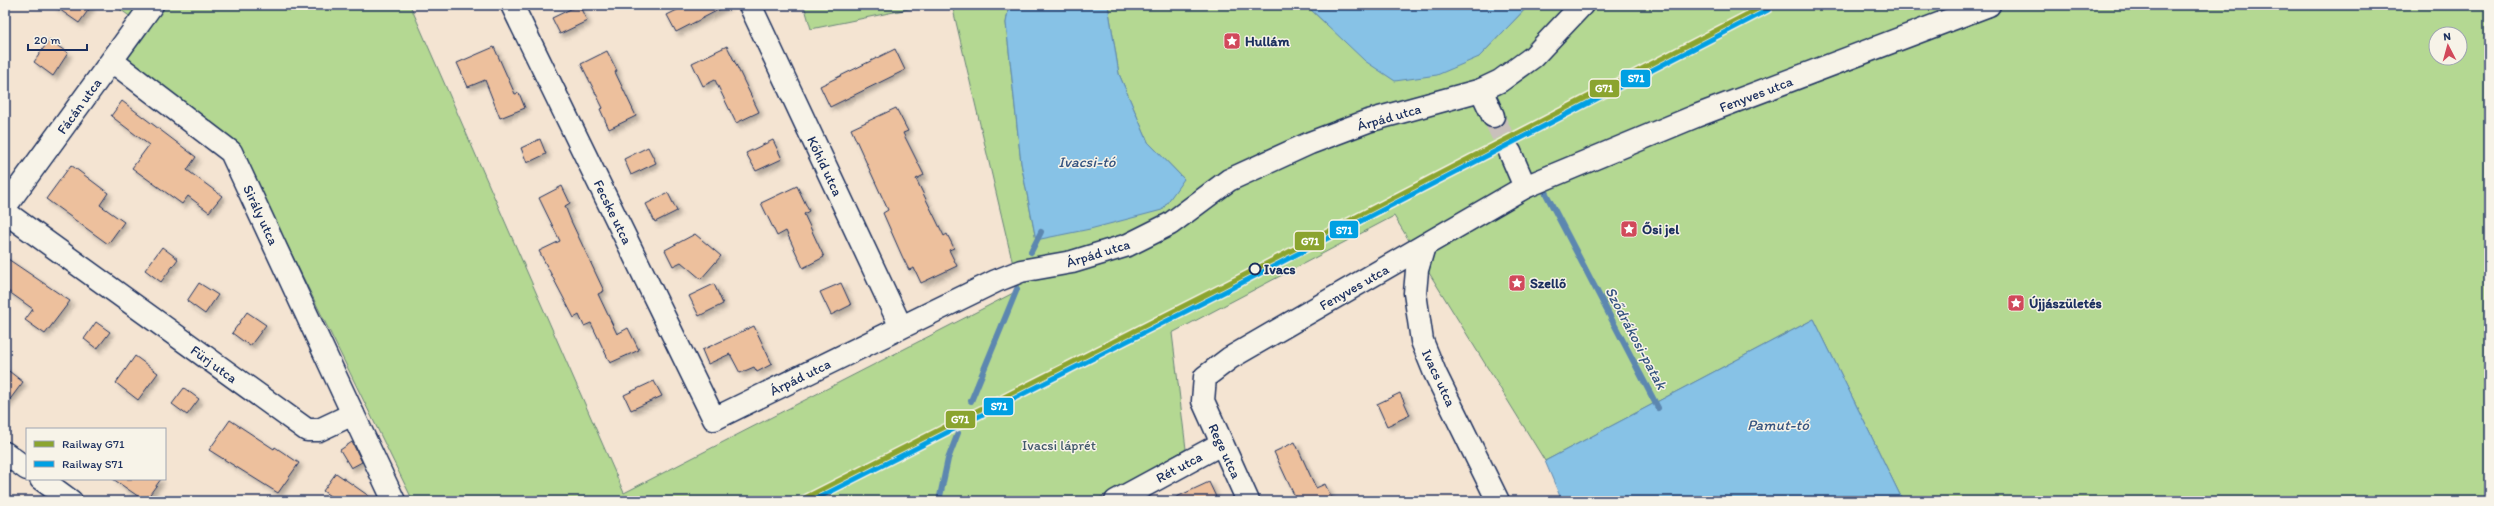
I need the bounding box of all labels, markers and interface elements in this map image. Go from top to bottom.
scale bar [28,26,87,52]
north arrow [2428,26,2468,66]
text: N [2443,30,2451,43]
place icon: Hullám [1222,31,1242,51]
text: 20 m [34,33,61,47]
place label: Hullám [1245,33,1290,50]
line badge: S71 [1620,69,1651,88]
text: S71 [1628,72,1645,85]
street label: Fenyves utca [1717,72,1796,116]
street label: Fácán utca [53,75,105,138]
line badge: G71 [1589,79,1620,98]
text: G71 [1595,82,1614,95]
street label: Árpád utca [1355,100,1423,135]
street label: Kőhíd utca [803,133,846,199]
water label: Ivacsi-tó [1058,153,1117,171]
street label: Fecske utca [590,177,636,248]
street label: Sirály utca [239,182,282,249]
place icon: Ősi jel [1619,219,1639,239]
line badge: S71 [1329,220,1359,239]
place label: Ősi jel [1642,221,1680,238]
text: S71 [1336,224,1353,237]
line badge: G71 [1294,231,1325,251]
text: G71 [1301,235,1320,248]
street label: Árpád utca [1064,236,1132,271]
street label: Fenyves utca [1317,260,1393,314]
place label: Ivacs [1264,261,1296,278]
marker: Ivacs [1248,262,1262,276]
place icon: Szellő [1507,273,1527,293]
place label: Szellő [1530,275,1566,292]
water label: Sződrákosi-patak [1601,284,1671,394]
place icon: Újjászületés [2006,293,2026,313]
place label: Újjászületés [2029,295,2102,312]
street label: Fürj utca [187,342,240,387]
street label: Ivacs utca [1418,347,1460,410]
street label: Árpád utca [767,355,834,400]
line badge: S71 [983,397,1014,416]
text: S71 [991,400,1008,413]
line badge: G71 [945,410,976,429]
text: G71 [951,413,970,426]
water label: Pamut-tó [1747,416,1810,434]
street label: Rege utca [1204,421,1245,482]
legend [26,428,166,480]
text: Railway G71 [62,437,125,451]
park label: Ivacsi láprét [1022,437,1096,454]
street label: Rét utca [1153,448,1205,487]
text: Railway S71 [62,457,123,471]

